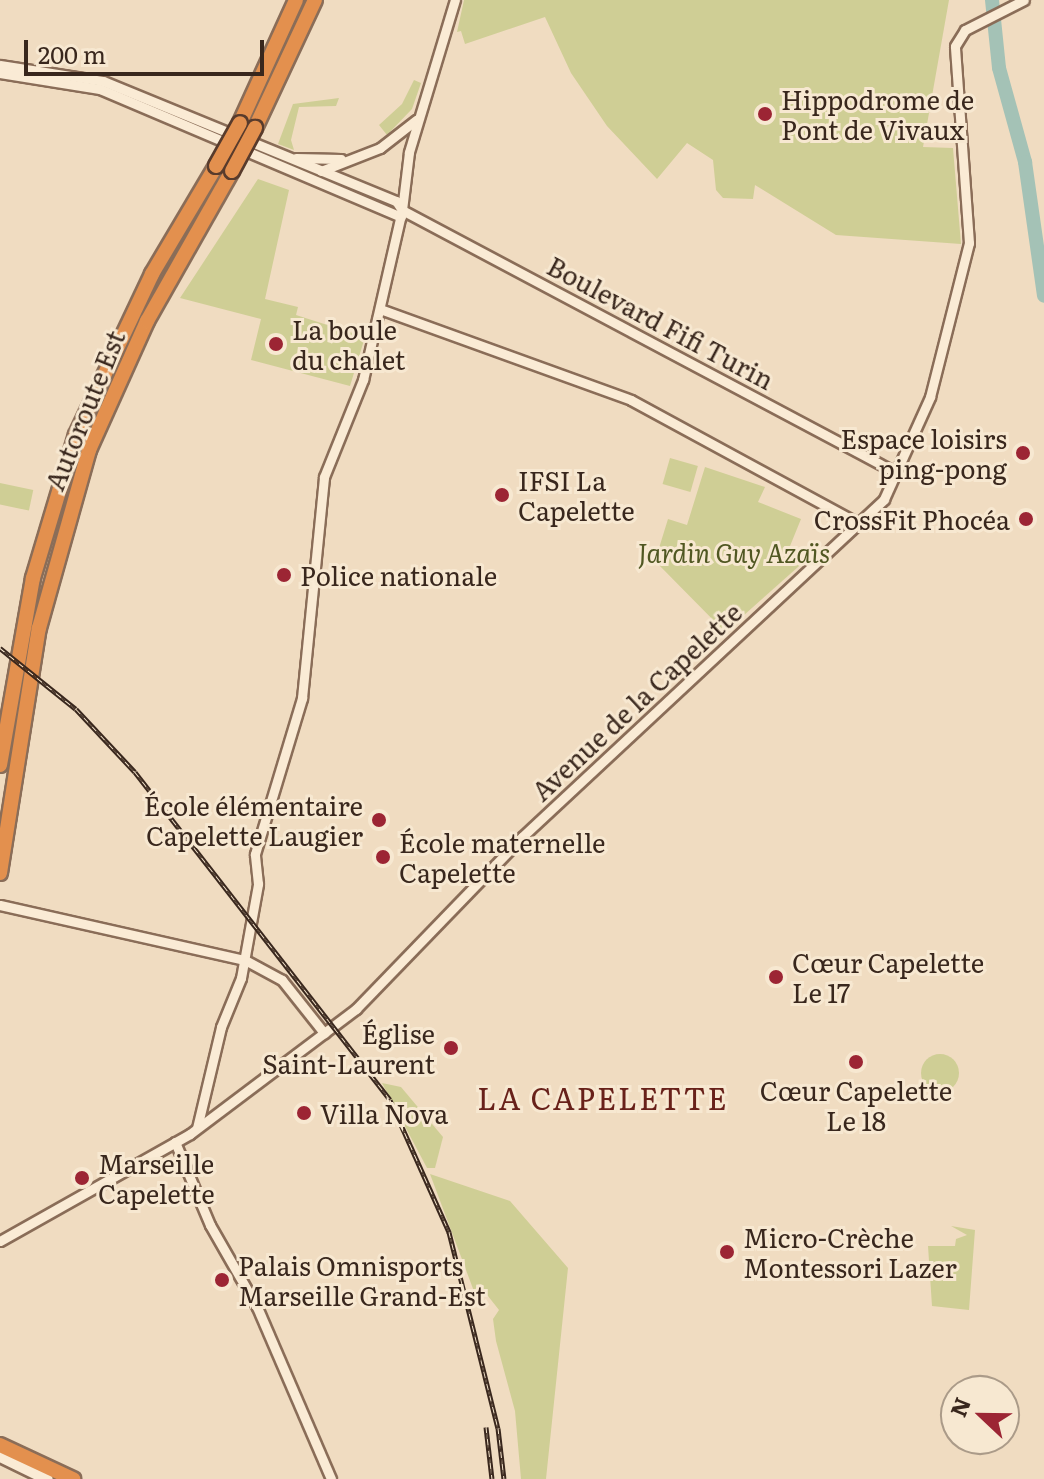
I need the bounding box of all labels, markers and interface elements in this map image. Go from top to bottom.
scale bar [28,24,268,74]
text: 200 m [38,36,106,71]
place label: Hippodrome de Pont de Vivaux [781,83,974,144]
marker: Hippodrome de Pont de Vivaux [756,105,774,123]
street label: Boulevard Fifi Turin [542,249,780,395]
place label: La boule du chalet [292,313,405,374]
street label: Autoroute Est [38,326,130,494]
marker: La boule du chalet [267,335,285,353]
place label: Espace loisirs ping-pong [840,422,1007,484]
marker: Espace loisirs ping-pong [1014,444,1032,462]
place label: IFSI La Capelette [518,464,635,526]
marker: IFSI La Capelette [493,486,511,504]
place label: CrossFit Phocéa [814,503,1010,535]
marker: CrossFit Phocéa [1017,510,1035,528]
park label: Jardin Guy Azaïs [638,536,830,568]
place label: Police nationale [300,559,497,591]
marker: Police nationale [275,566,293,584]
street label: Avenue de la Capelette [525,596,747,806]
place label: École élémentaire Capelette Laugier [144,789,363,850]
marker: École élémentaire Capelette Laugier [370,811,388,829]
place label: École maternelle Capelette [399,826,606,888]
marker: École maternelle Capelette [374,848,392,866]
place label: Cœur Capelette Le 17 [792,946,984,1008]
marker: Cœur Capelette Le 17 [767,968,785,986]
place label: Église Saint-Laurent [262,1017,435,1078]
marker: Église Saint-Laurent [442,1039,460,1057]
marker: Cœur Capelette Le 18 [847,1053,865,1071]
place label: Cœur Capelette Le 18 [760,1074,952,1136]
district label: LA CAPELETTE [477,1079,729,1115]
place label: Villa Nova [320,1097,448,1129]
marker: Villa Nova [295,1104,313,1122]
place label: Marseille Capelette [98,1147,215,1208]
marker: Marseille Capelette [73,1169,91,1187]
place label: Micro-Crèche Montessori Lazer [743,1221,957,1282]
marker: Micro-Crèche Montessori Lazer [718,1243,736,1261]
place label: Palais Omnisports Marseille Grand-Est [238,1249,486,1310]
marker: Palais Omnisports Marseille Grand-Est [213,1271,231,1289]
north arrow [940,1375,1020,1455]
text: N [940,1392,978,1421]

